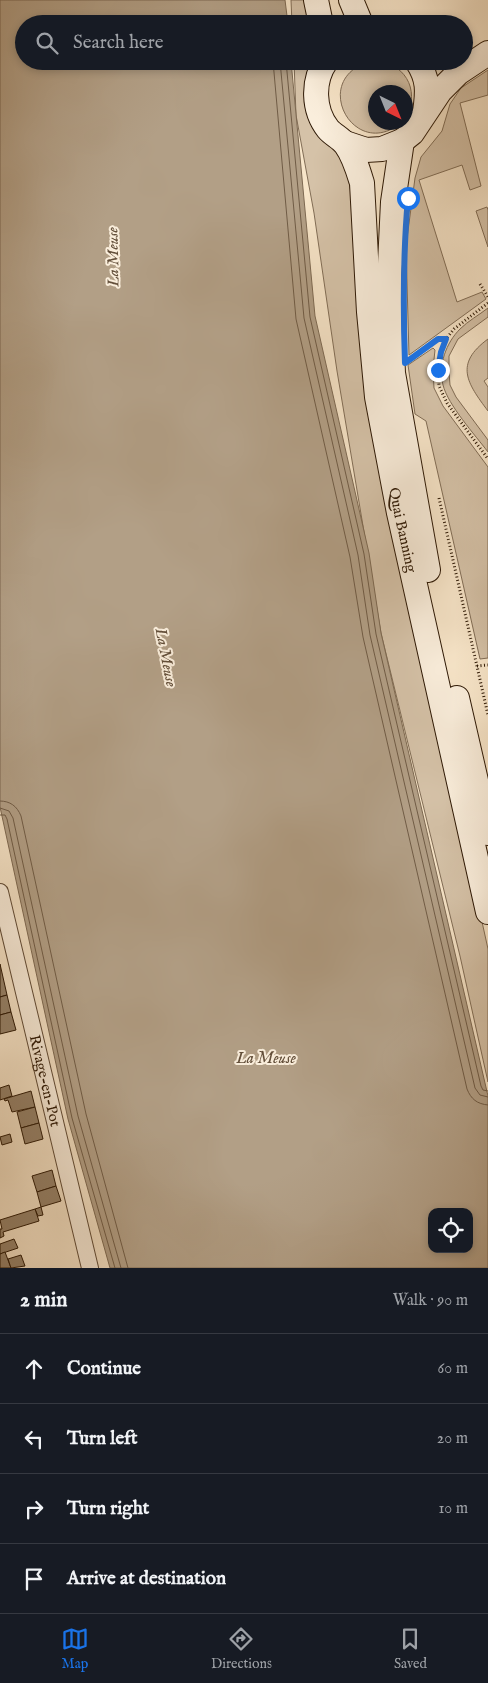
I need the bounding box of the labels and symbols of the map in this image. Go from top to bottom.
north arrow [368,85,413,130]
route start [397,187,420,210]
water label: La Meuse [103,226,125,288]
route end [427,359,450,382]
street label: Quai Banning [384,486,421,575]
water label: La Meuse [149,625,181,689]
street label: Rivage-en-Pot [25,1033,65,1129]
water label: La Meuse [235,1049,296,1069]

